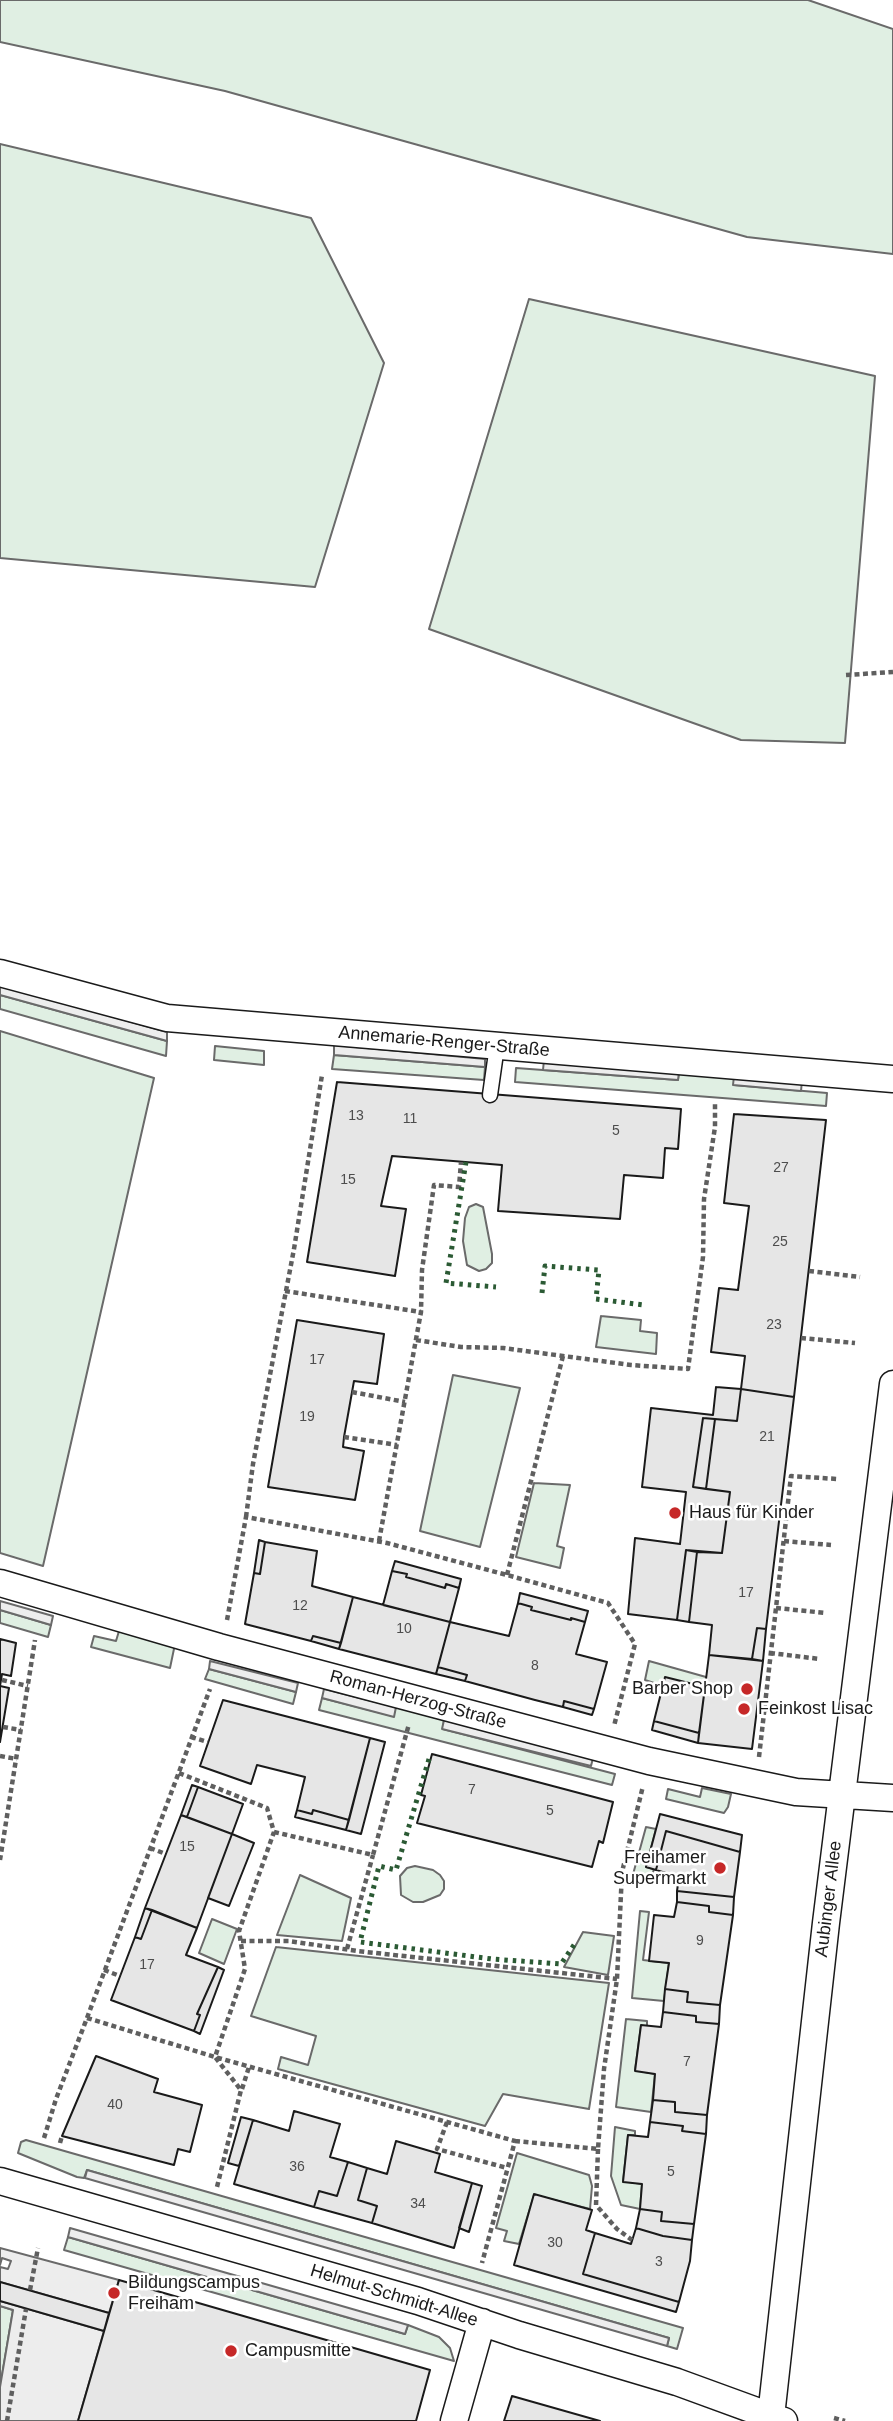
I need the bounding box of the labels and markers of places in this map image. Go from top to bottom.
place label: Haus für Kinder [689,1502,814,1524]
marker: Haus für Kinder [667,1505,683,1521]
place label: Barber Shop [632,1678,733,1700]
marker: Barber Shop [739,1681,755,1697]
place label: Feinkost Lisac [758,1698,873,1720]
marker: Feinkost Lisac [736,1701,752,1717]
place label: Freihamer Supermarkt [613,1847,706,1890]
marker: Freihamer Supermarkt [712,1860,728,1876]
place label: Bildungscampus Freiham [128,2272,260,2314]
marker: Bildungscampus Freiham [106,2285,122,2301]
place label: Campusmitte [245,2340,351,2362]
marker: Campusmitte [223,2343,239,2359]

